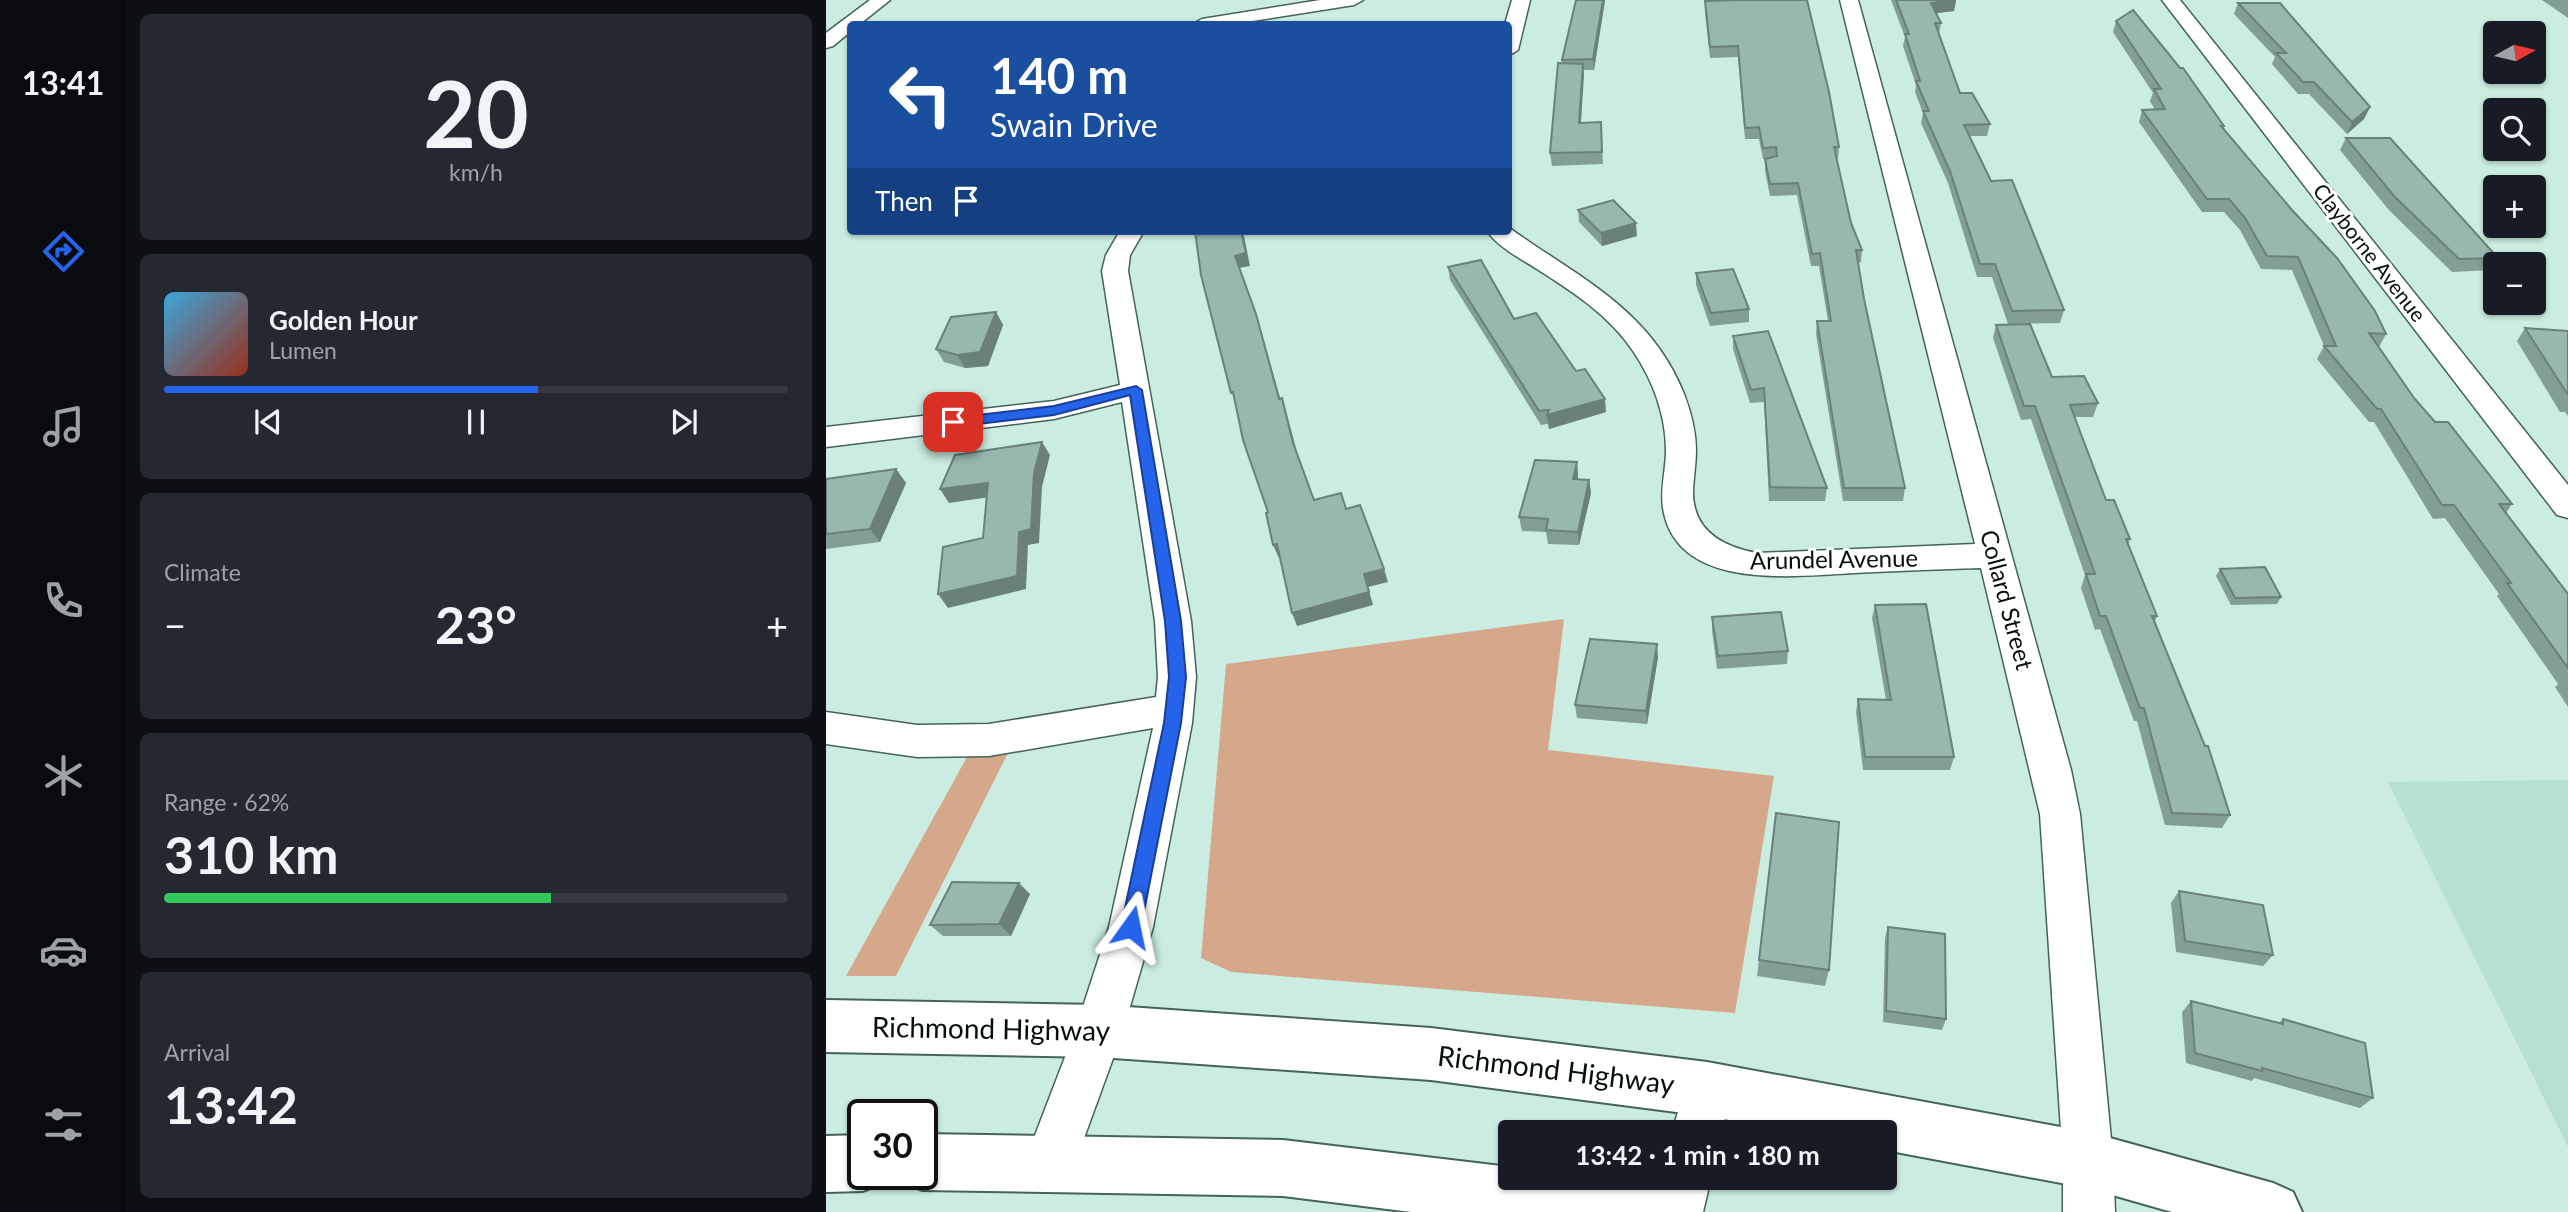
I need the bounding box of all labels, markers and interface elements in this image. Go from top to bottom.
north arrow [2483,21,2546,84]
map controls [2483,21,2546,315]
text: 140 m [990,46,1128,104]
icon: left [875,49,966,140]
text: 20 [423,58,529,167]
text: 13:41 [22,63,104,102]
button: search [2483,98,2546,161]
text: Swain Drive [990,105,1158,144]
text: km/h [449,158,503,186]
button: + [2483,175,2546,238]
street label: Clayborne Avenue [2309,178,2432,326]
icon: arrive [947,182,985,220]
text: Then [875,185,933,217]
icon: directions [39,227,88,276]
button: − [2483,252,2546,315]
text: Golden Hour [269,304,418,336]
text: Lumen [269,336,337,364]
pin [923,392,983,452]
icon: music [39,402,88,451]
icon: previous [249,403,287,441]
icon: pause [457,403,495,441]
icon: next [665,403,703,441]
icon: arrive [934,403,972,441]
street label: Collard Street [1975,526,2040,673]
street label: Arundel Avenue [1750,543,1918,574]
text: Climate [164,558,241,586]
icon: phone [39,576,88,625]
text: 23° [435,593,517,655]
text: − [164,602,186,648]
text: + [766,602,788,648]
icon: climate [39,751,88,800]
text: Range · 62% [164,788,289,816]
text: 310 km [164,823,338,885]
position arrow [1094,890,1168,964]
icon: car [39,926,88,975]
street label: Richmond Highway [872,1009,1111,1047]
text: Arrival [164,1038,230,1066]
street label: Richmond Highway [1436,1038,1677,1100]
text: 13:42 [164,1073,298,1135]
speed limit sign: 30 [847,1099,938,1190]
icon: filters [39,1100,88,1149]
text: 13:42 · 1 min · 180 m [1575,1139,1820,1171]

